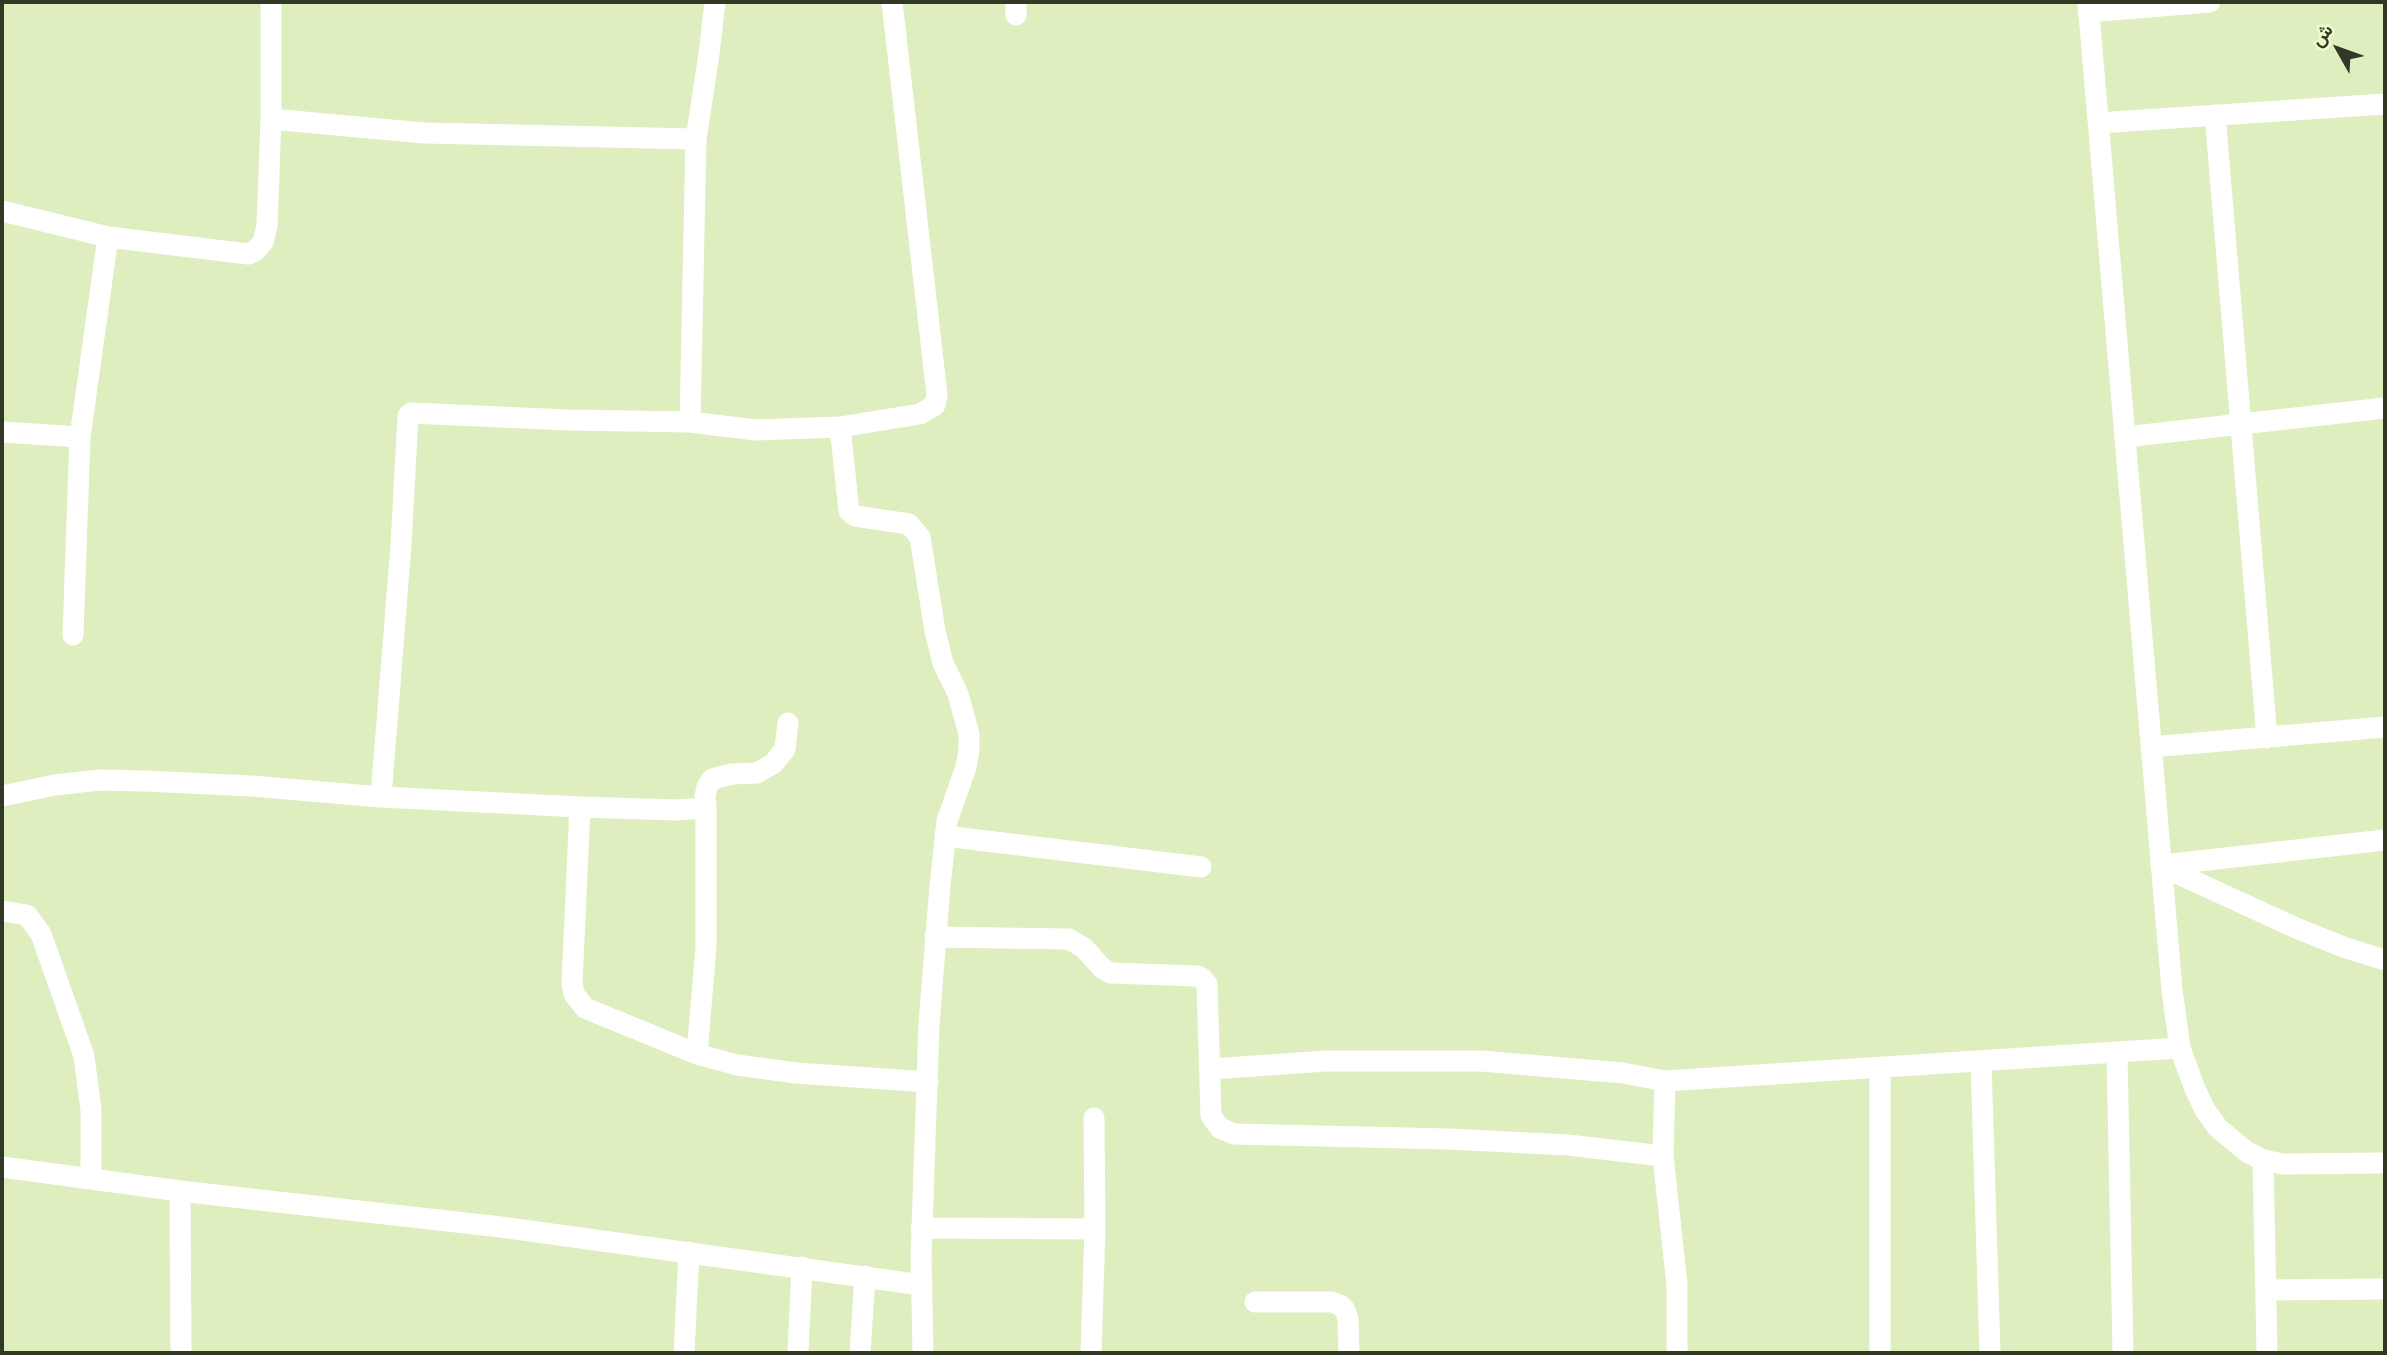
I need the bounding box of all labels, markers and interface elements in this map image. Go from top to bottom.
north arrow [2303,14,2373,84]
text: ش [2306,20,2338,51]

